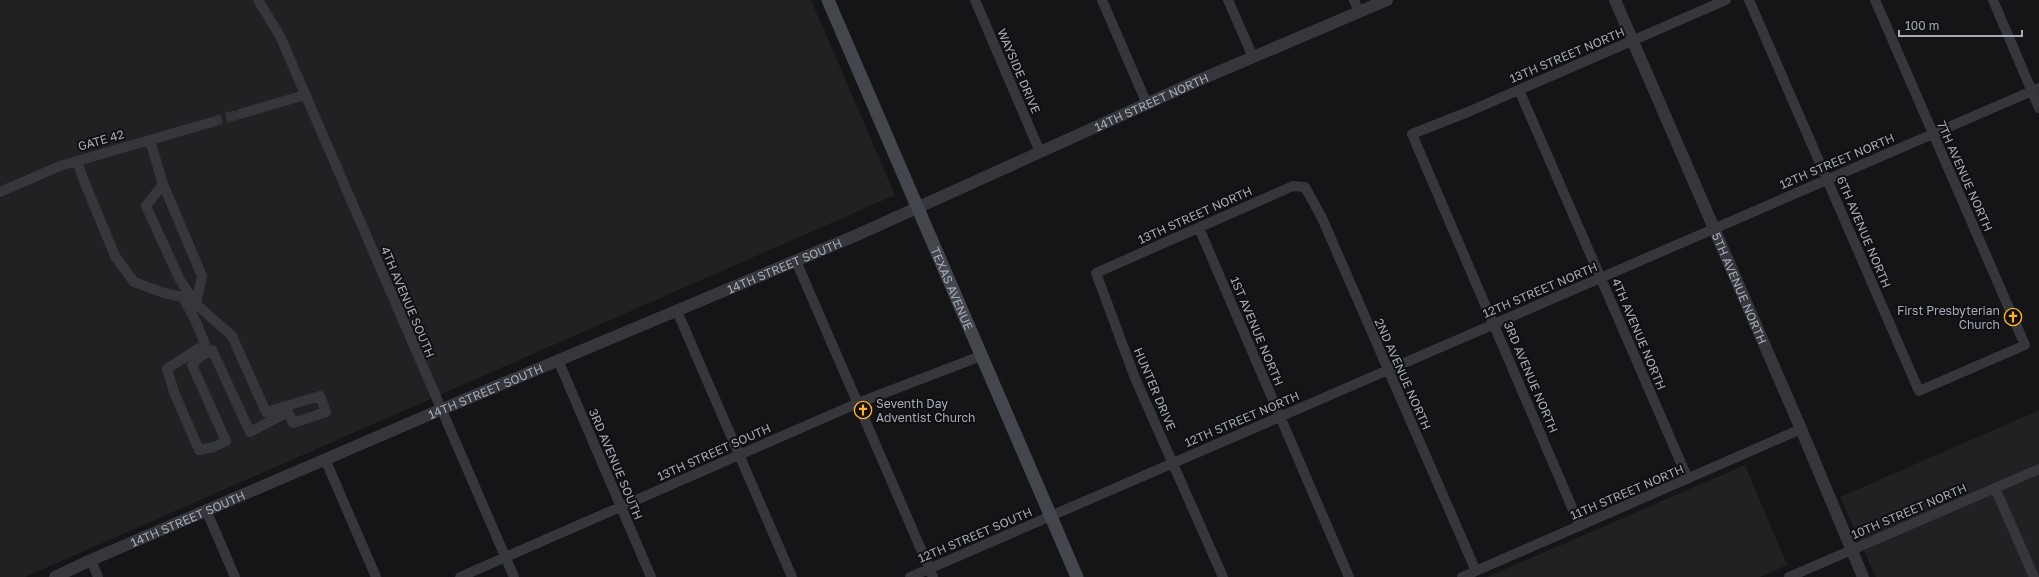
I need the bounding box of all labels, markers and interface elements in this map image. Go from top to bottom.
scale bar [1899,12,2022,38]
text: 100 m [1905,18,1939,33]
street label: 13TH STREET NORTH [1507,24,1627,86]
street label: WAYSIDE DRIVE [994,26,1044,116]
street label: 14TH STREET NORTH [1092,69,1211,134]
street label: 7TH AVENUE NORTH [1934,119,1996,233]
street label: GATE 42 [76,126,126,154]
street label: 12TH STREET NORTH [1777,130,1897,192]
street label: 6TH AVENUE NORTH [1834,174,1894,290]
street label: 13TH STREET NORTH [1136,183,1254,247]
street label: 5TH AVENUE NORTH [1709,230,1771,346]
street label: 14TH STREET SOUTH [725,235,844,296]
street label: 4TH AVENUE SOUTH [378,244,438,360]
street label: TEXAS AVENUE [928,244,977,332]
street label: 12TH STREET NORTH [1480,259,1600,321]
street label: 1ST AVENUE NORTH [1227,274,1287,388]
street label: 4TH AVENUE NORTH [1609,276,1669,392]
place label: First Presbyterian Church [1897,303,2000,332]
church icon: First Presbyterian Church [2003,307,2023,327]
street label: 2ND AVENUE NORTH [1372,316,1434,432]
street label: 3RD AVENUE NORTH [1501,319,1561,435]
street label: HUNTER DRIVE [1131,345,1179,433]
street label: 14TH STREET SOUTH [426,360,545,422]
street label: 12TH STREET NORTH [1182,388,1302,450]
place label: Seventh Day Adventist Church [876,396,975,425]
church icon: Seventh Day Adventist Church [853,400,873,420]
street label: 3RD AVENUE SOUTH [586,406,646,522]
street label: 13TH STREET SOUTH [655,420,773,484]
street label: 11TH STREET NORTH [1568,461,1686,523]
street label: 10TH STREET NORTH [1849,480,1969,542]
street label: 14TH STREET SOUTH [128,487,247,550]
street label: 12TH STREET SOUTH [916,504,1034,566]

